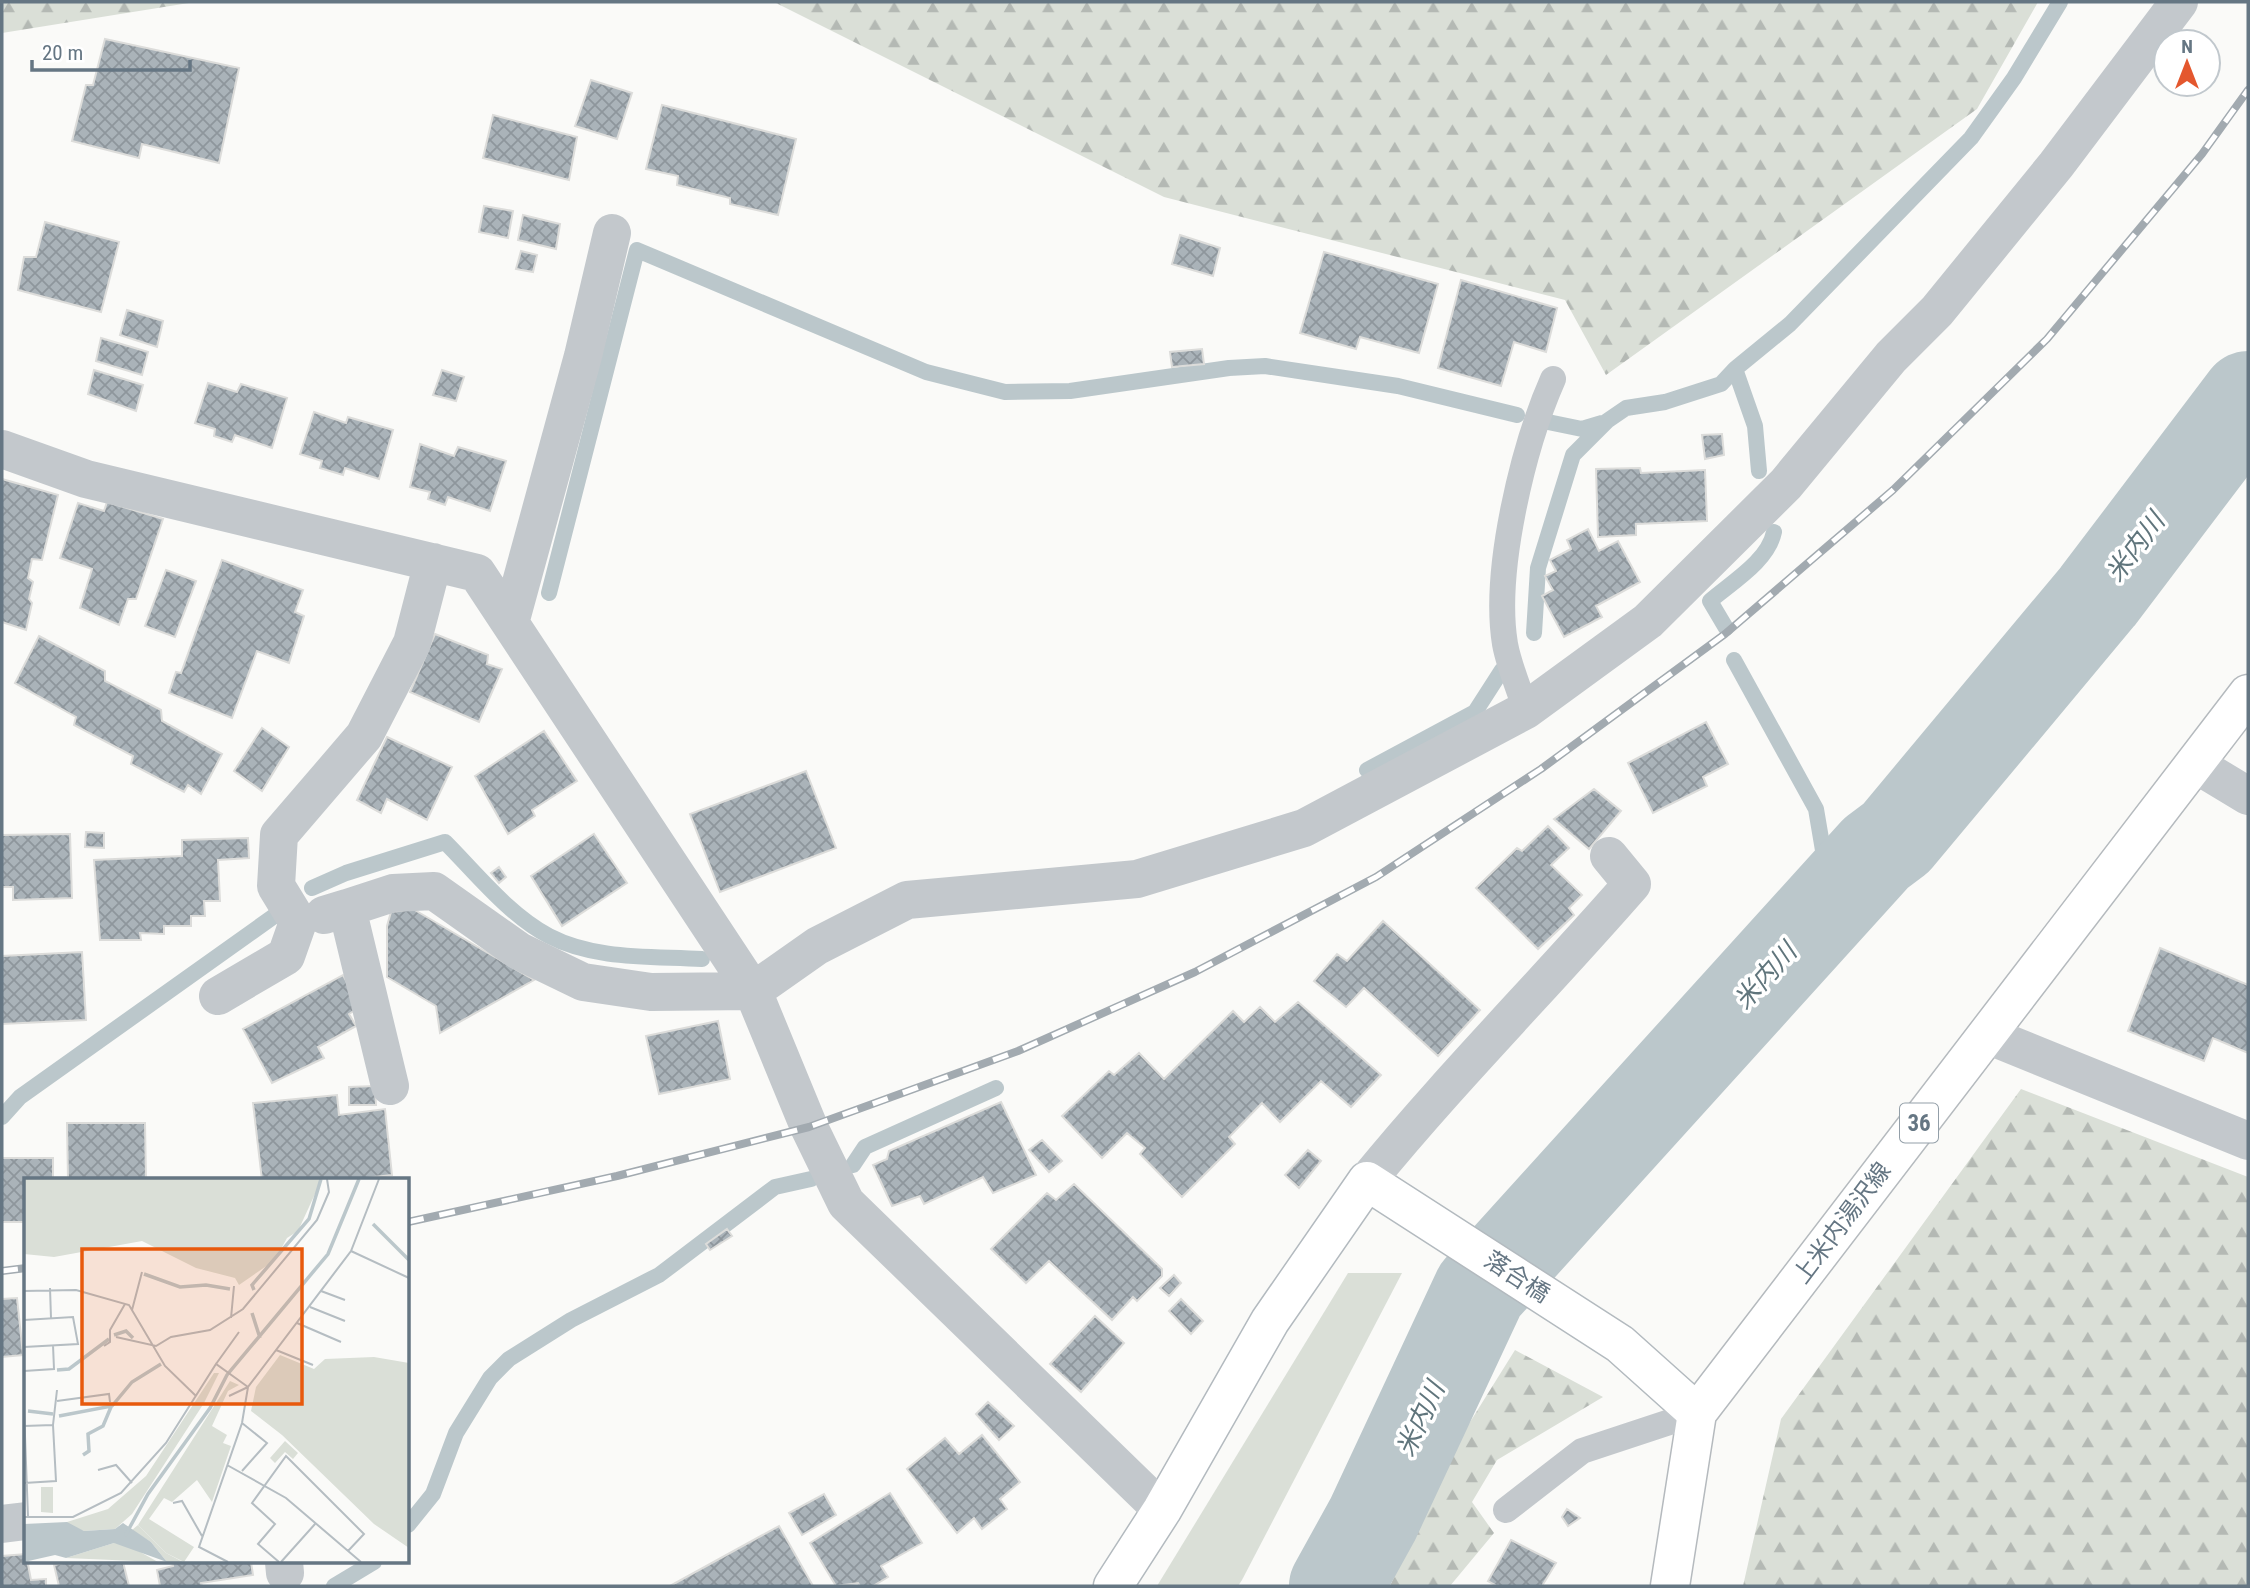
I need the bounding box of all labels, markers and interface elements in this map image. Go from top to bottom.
scale bar [32,28,189,72]
north arrow [2152,28,2222,98]
text: N [2181,35,2193,58]
text: 20 m [42,41,83,65]
water label: 米内川 [2100,504,2172,587]
water label: 米内川 [1728,935,1804,1015]
road number: 36 [1900,1104,1938,1142]
street label: 上米内湯沢線 [1787,1157,1897,1289]
inset map [24,1178,410,1564]
street label: 落合橋 [1479,1246,1555,1308]
water label: 米内川 [1390,1375,1451,1461]

